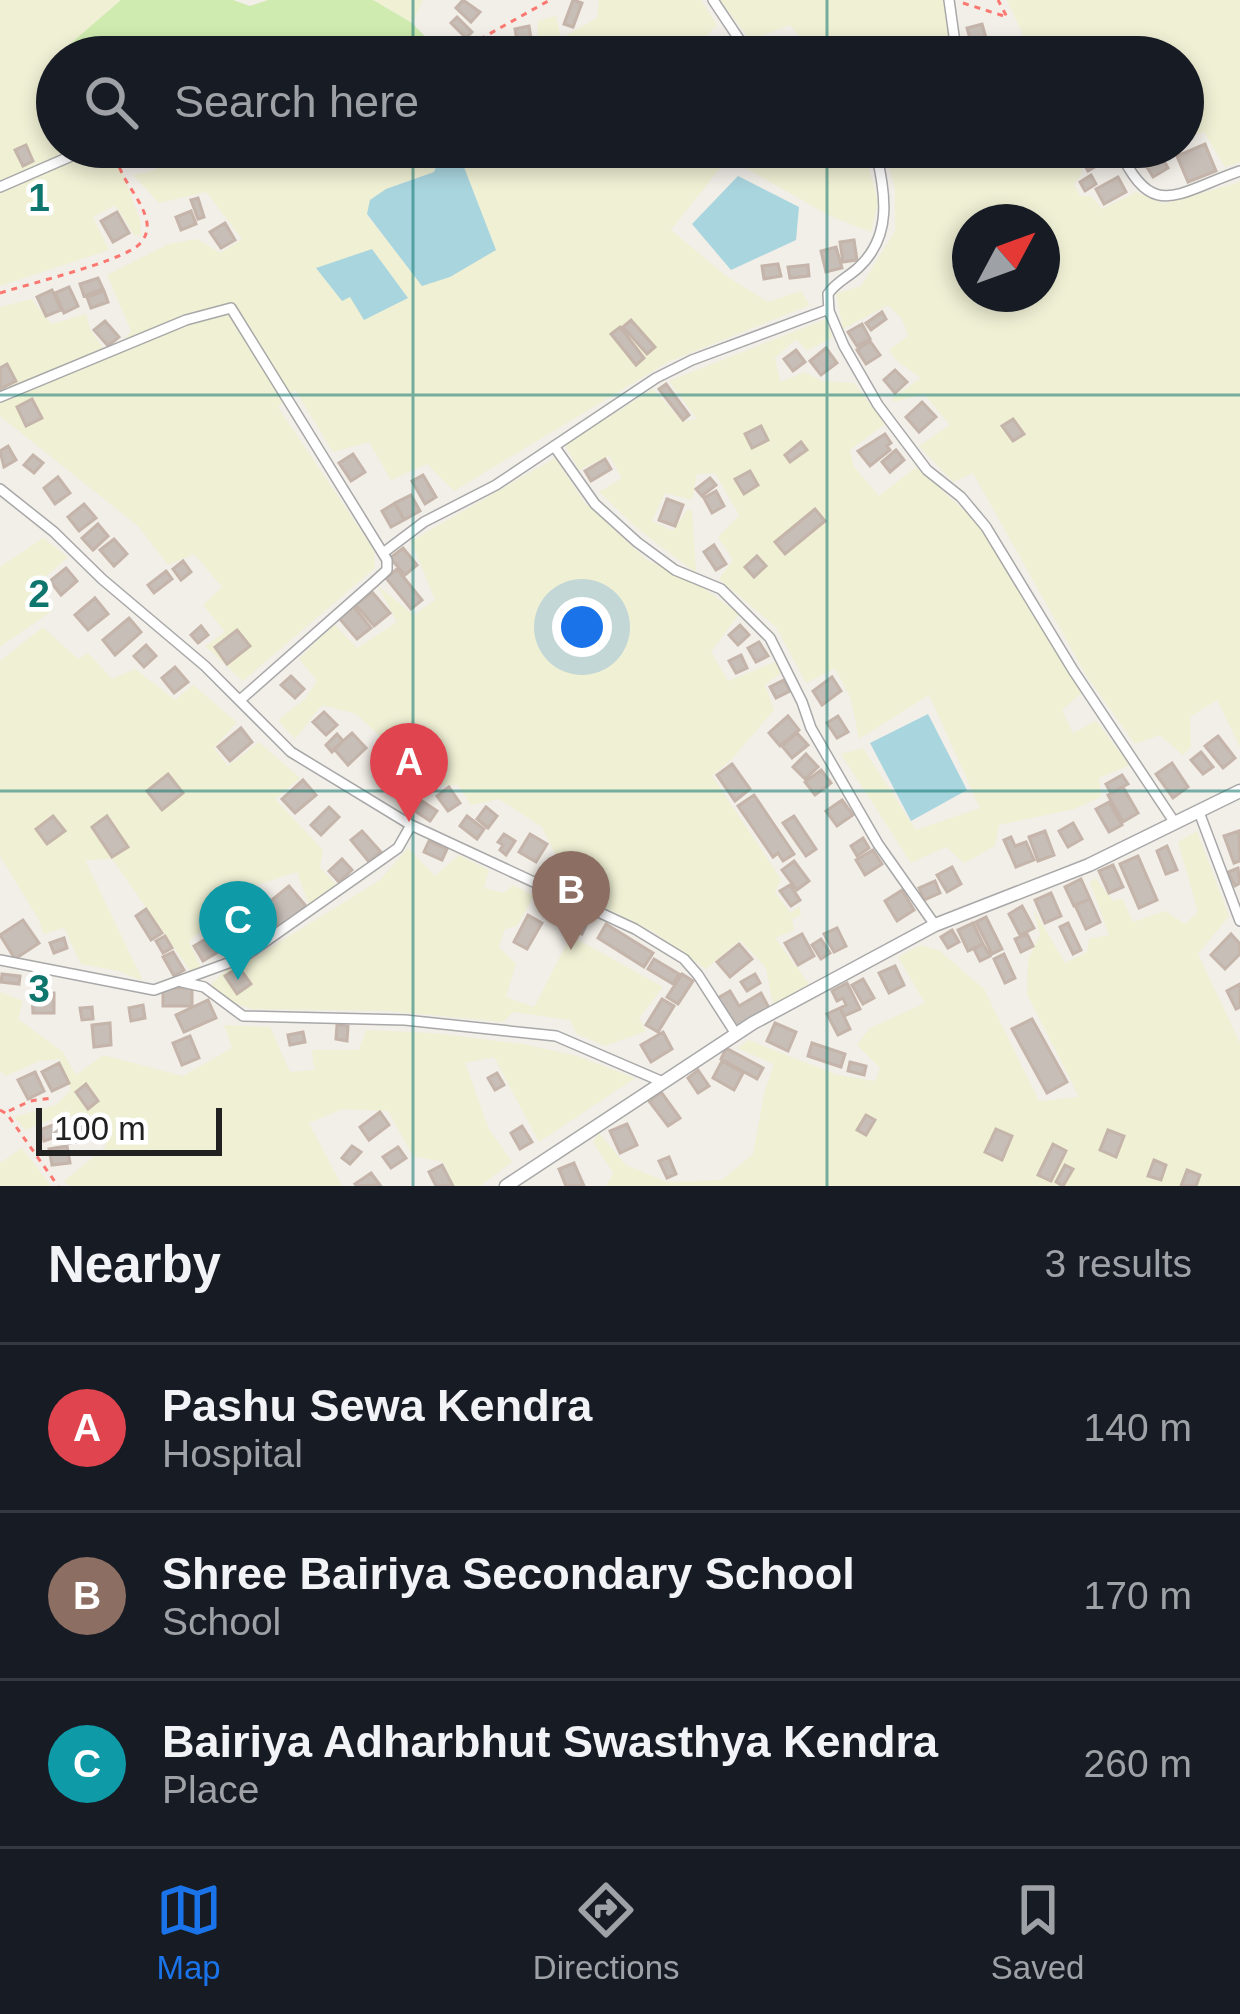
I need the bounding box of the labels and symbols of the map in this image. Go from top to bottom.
text: 1 [28,176,50,219]
north arrow [952,204,1060,312]
text: 2 [28,572,50,615]
your location [552,597,612,657]
pin: A [370,723,448,822]
pin: B [532,851,610,950]
pin: C [199,881,277,980]
text: 3 [28,967,50,1010]
scale bar [36,1102,222,1155]

